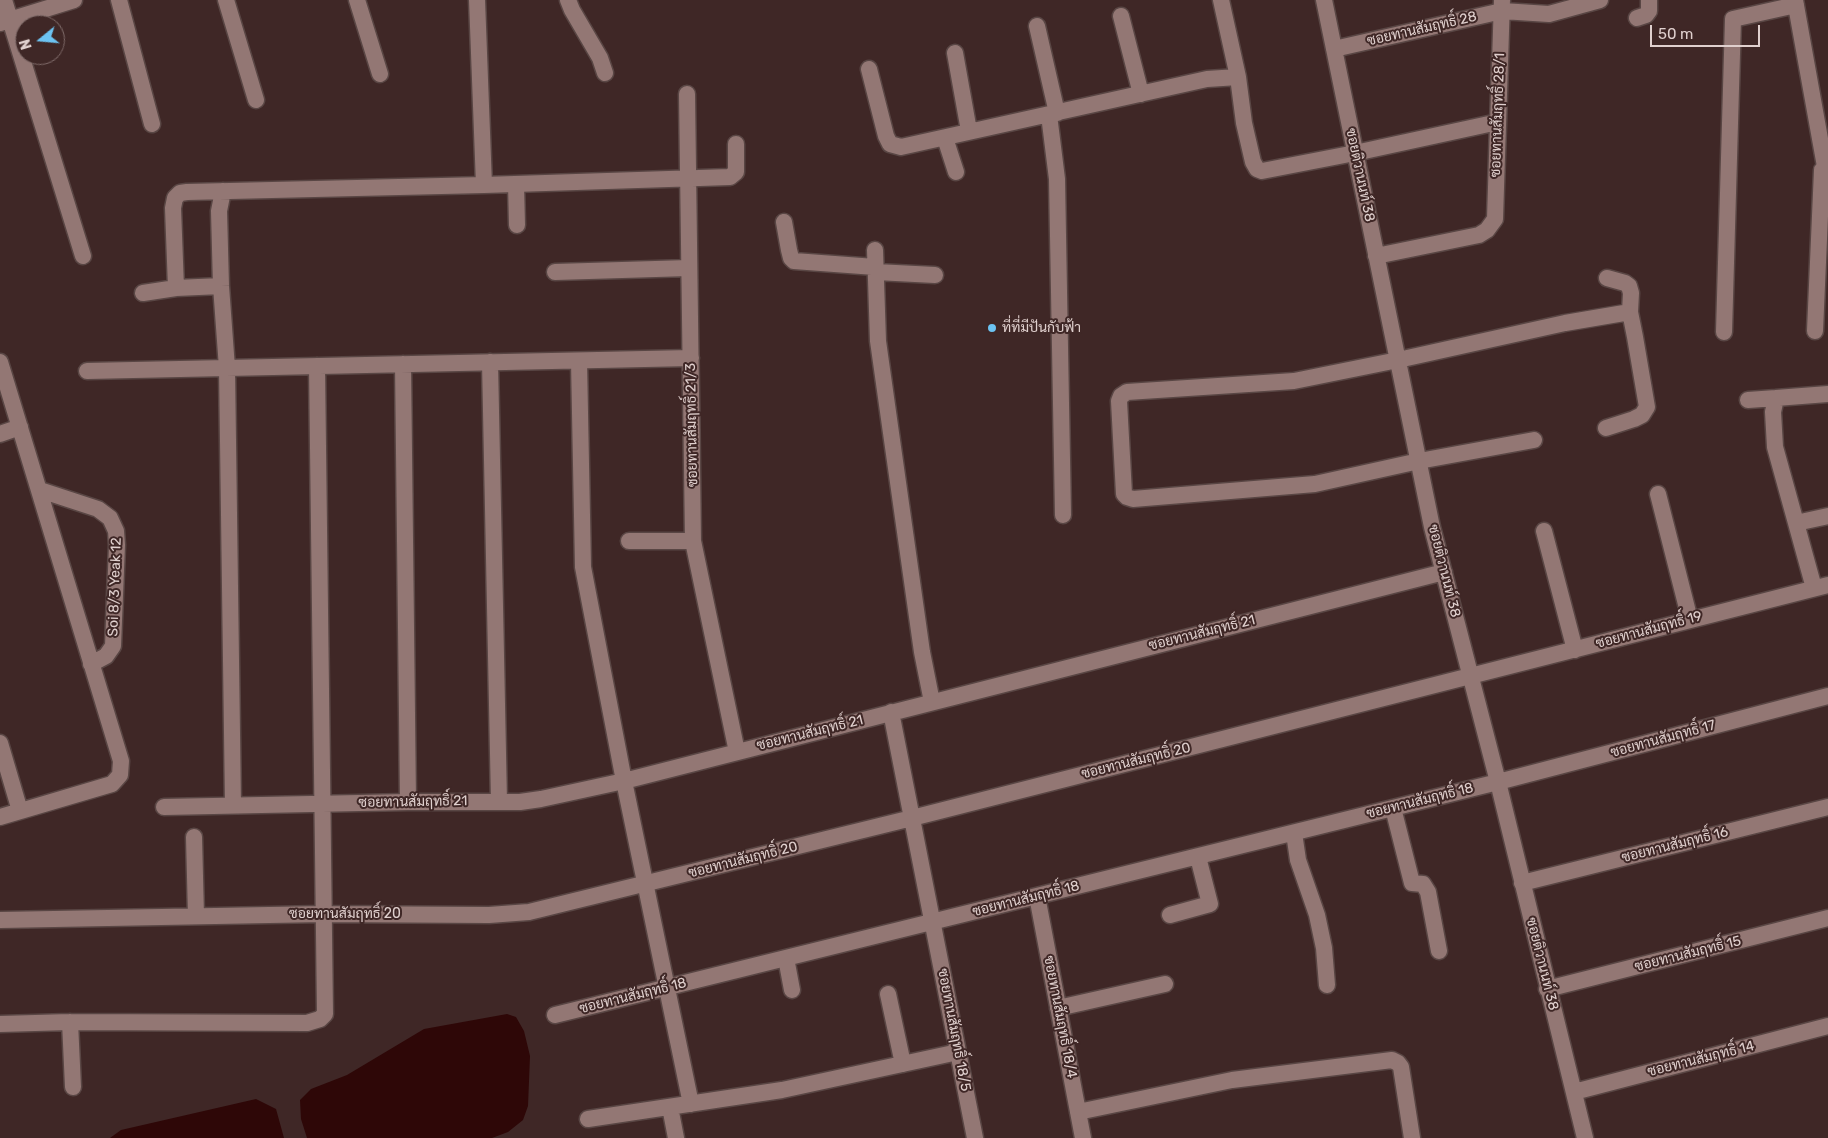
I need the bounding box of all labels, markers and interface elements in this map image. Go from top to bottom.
street label: ซอยทานสัมฤทธิ์ 28 [1366,8,1478,50]
north arrow [15,15,65,65]
scale bar [1653,15,1763,47]
text: 50 m [1658,25,1693,43]
text: N [17,37,36,52]
street label: ซอยทานสัมฤทธิ์ 28/1 [1487,52,1509,178]
street label: ซอยติวานนท์ 38 [1342,127,1378,223]
place label: ที่ที่มีปันกับฟ้า [1002,320,1081,336]
marker: ที่ที่มีปันกับฟ้า [986,322,998,334]
street label: ซอยทานสัมฤทธิ์ 21/3 [683,363,701,487]
street label: ซอยติวานนท์ 38 [1424,523,1464,619]
street label: Soi 8/3 Yeak 12 [105,537,125,637]
street label: ซอยทานสัมฤทธิ์ 19 [1594,608,1704,652]
street label: ซอยทานสัมฤทธิ์ 21 [1147,612,1257,654]
street label: ซอยทานสัมฤทธิ์ 21 [755,712,865,754]
street label: ซอยทานสัมฤทธิ์ 17 [1609,717,1717,761]
street label: ซอยทานสัมฤทธิ์ 20 [1080,739,1192,783]
street label: ซอยทานสัมฤทธิ์ 18 [1365,780,1475,822]
street label: ซอยทานสัมฤทธิ์ 21 [358,793,468,811]
street label: ซอยทานสัมฤทธิ์ 16 [1620,824,1730,866]
street label: ซอยทานสัมฤทธิ์ 20 [687,838,799,882]
street label: ซอยทานสัมฤทธิ์ 18 [971,878,1081,920]
street label: ซอยทานสัมฤทธิ์ 20 [289,906,401,922]
street label: ซอยติวานนท์ 38 [1522,916,1562,1012]
street label: ซอยทานสัมฤทธิ์ 15 [1633,933,1743,975]
street label: ซอยทานสัมฤทธิ์ 18/4 [1040,954,1080,1080]
street label: ซอยทานสัมฤทธิ์ 18/5 [934,967,974,1093]
street label: ซอยทานสัมฤทธิ์ 18 [578,975,688,1017]
street label: ซอยทานสัมฤทธิ์ 14 [1646,1038,1756,1080]

